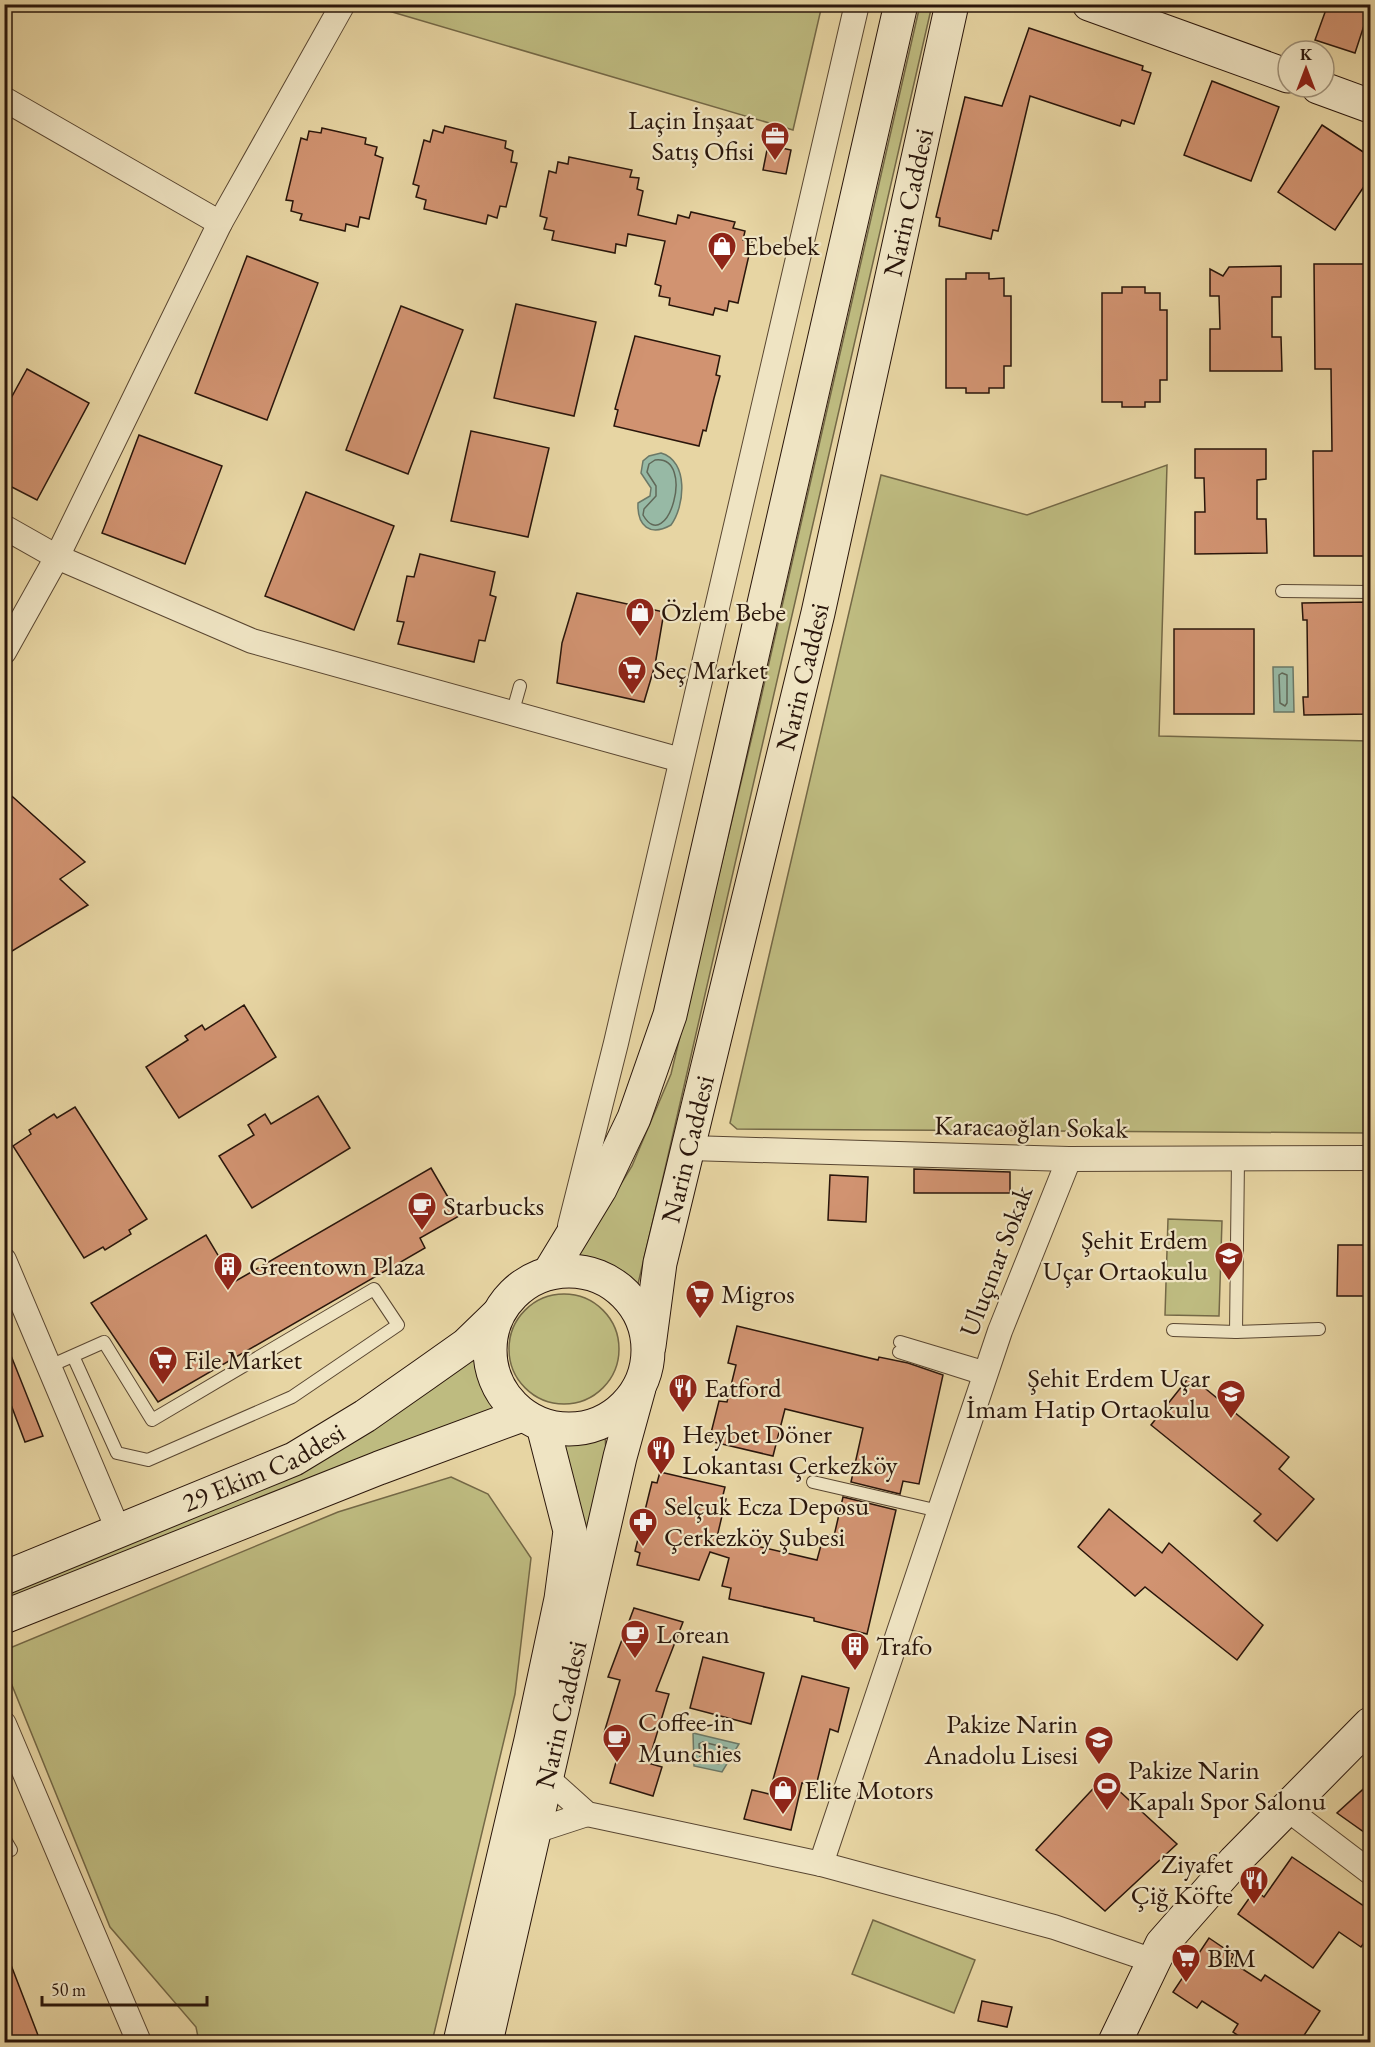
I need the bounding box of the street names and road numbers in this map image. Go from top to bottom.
street label: Narin Caddesi [875,125,941,280]
street label: Narin Caddesi [767,599,837,754]
street label: Narin Caddesi [652,1071,722,1226]
street label: Karacaoğlan Sokak [934,1107,1129,1146]
street label: Uluçınar Sokak [951,1180,1040,1341]
street label: 29 Ekim Caddesi [177,1414,351,1520]
street label: Narin Caddesi [527,1637,594,1792]

